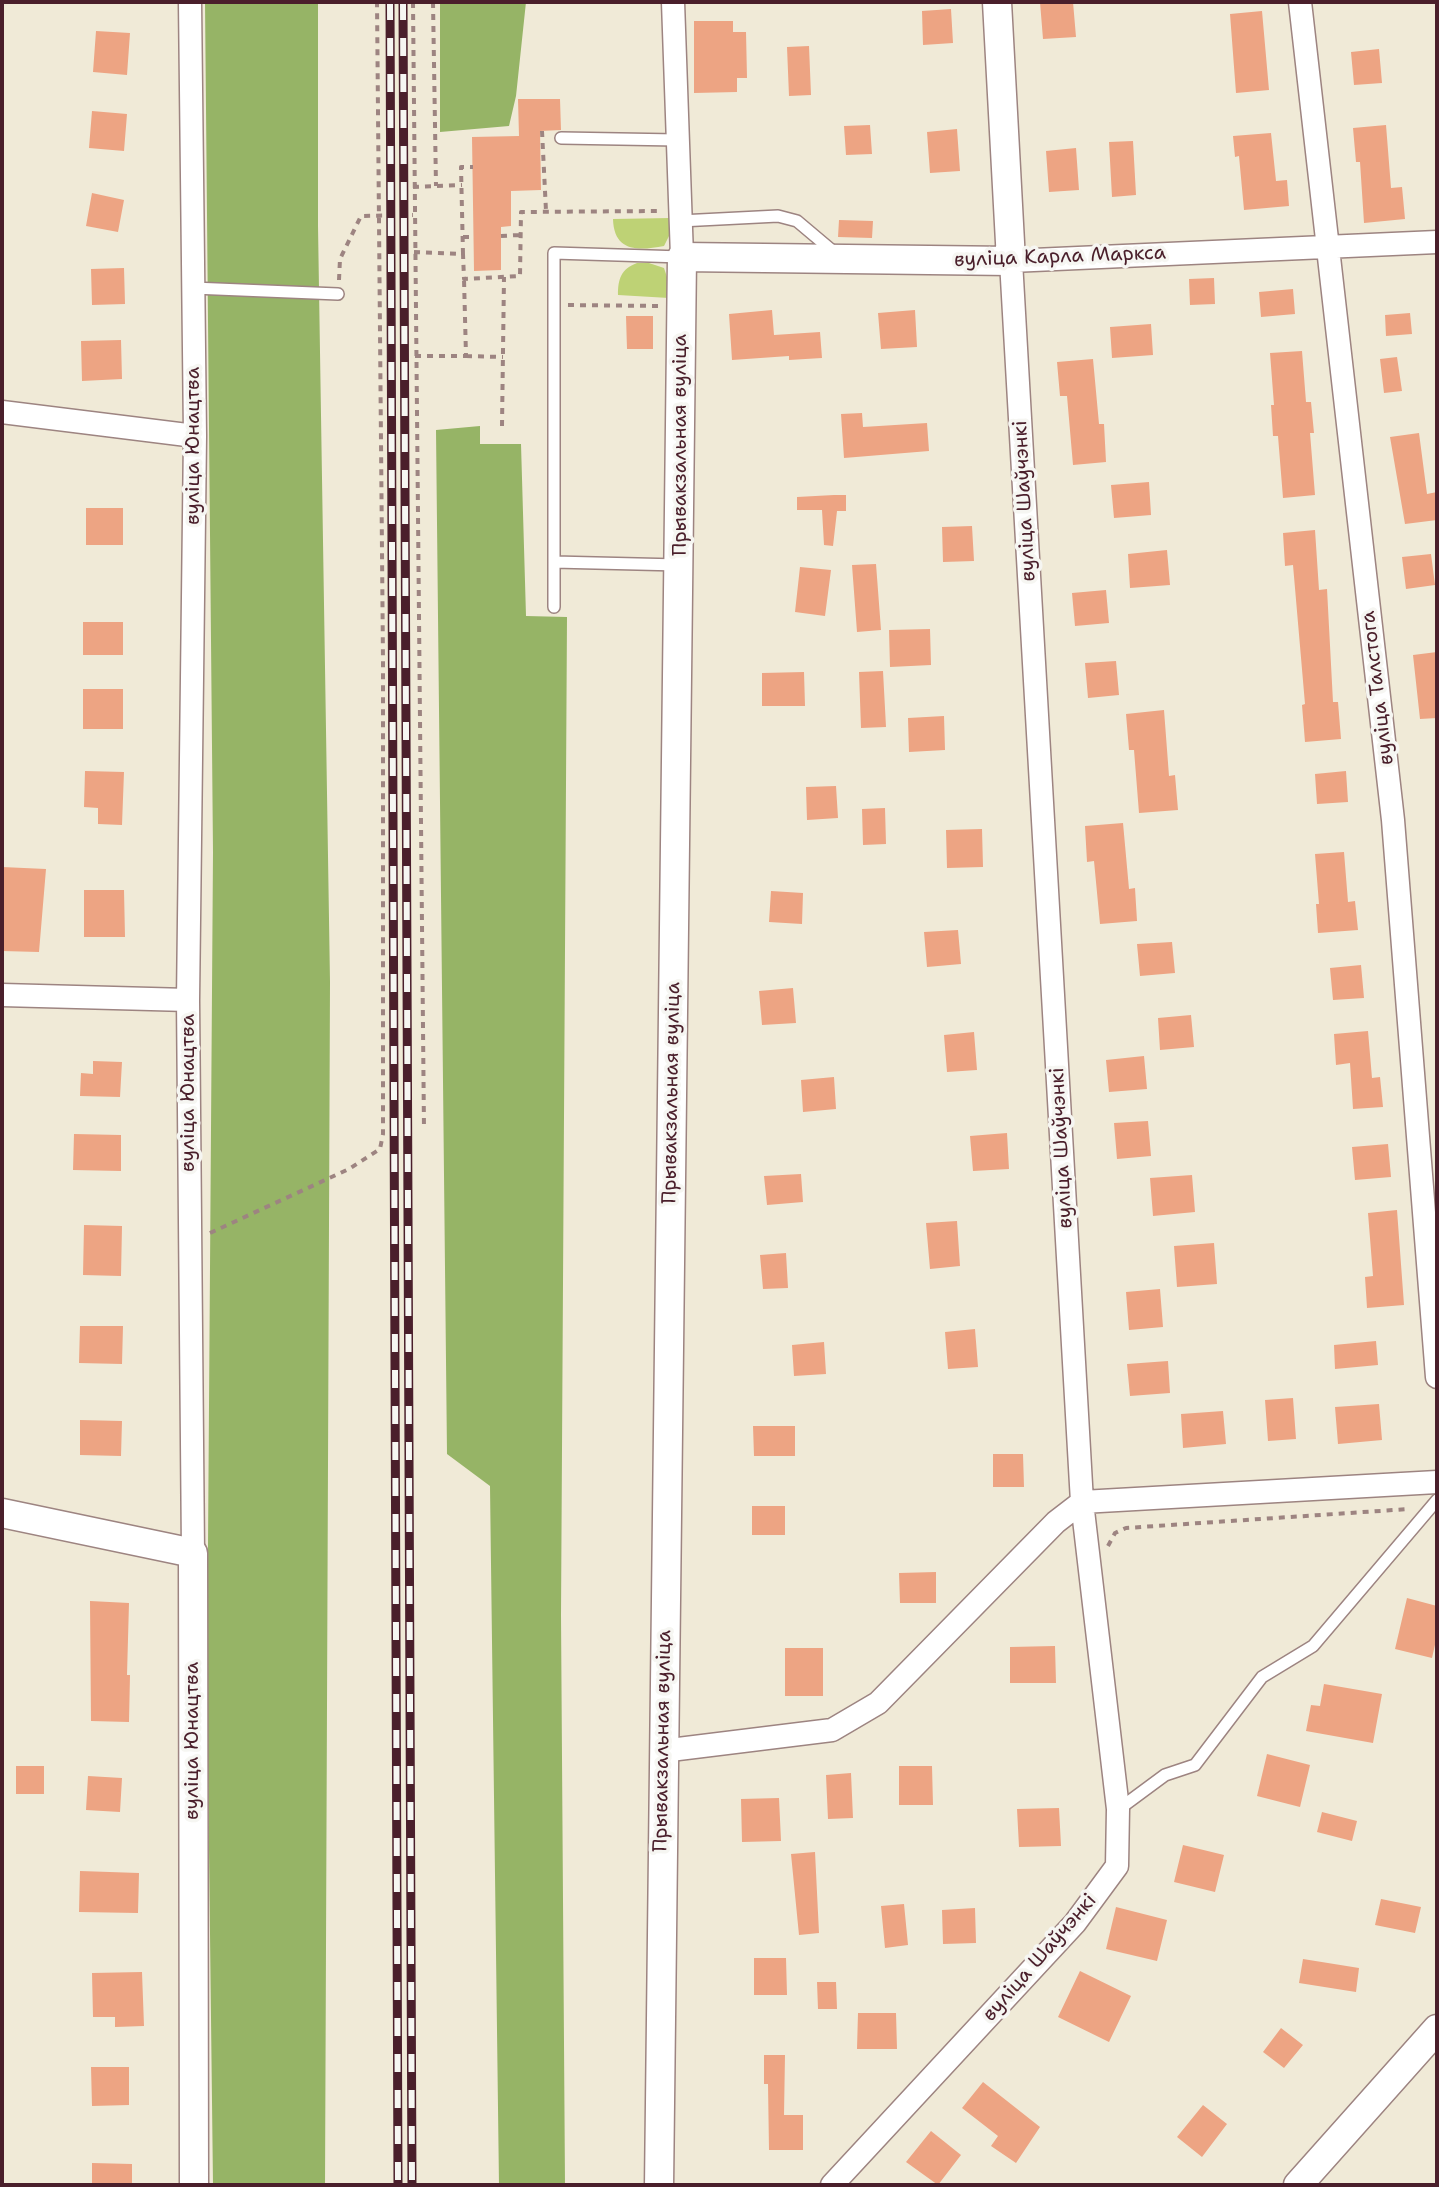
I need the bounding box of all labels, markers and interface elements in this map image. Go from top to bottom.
street label: вуліца Карла Маркса [954,241,1166,273]
street label: Прывакзальная вуліца [669,334,693,556]
street label: вуліца Юнацтва [182,367,206,525]
street label: вуліца Шаўчэнкі [1009,420,1041,582]
street label: вуліца Талстога [1357,610,1399,766]
street label: Прывакзальная вуліца [658,982,686,1204]
street label: вуліца Юнацтва [177,1014,201,1172]
street label: вуліца Шаўчэнкі [1046,1067,1078,1229]
street label: Прывакзальная вуліца [649,1630,677,1852]
street label: вуліца Юнацтва [181,1662,205,1820]
street label: вуліца Шаўчэнкі [978,1889,1102,2027]

